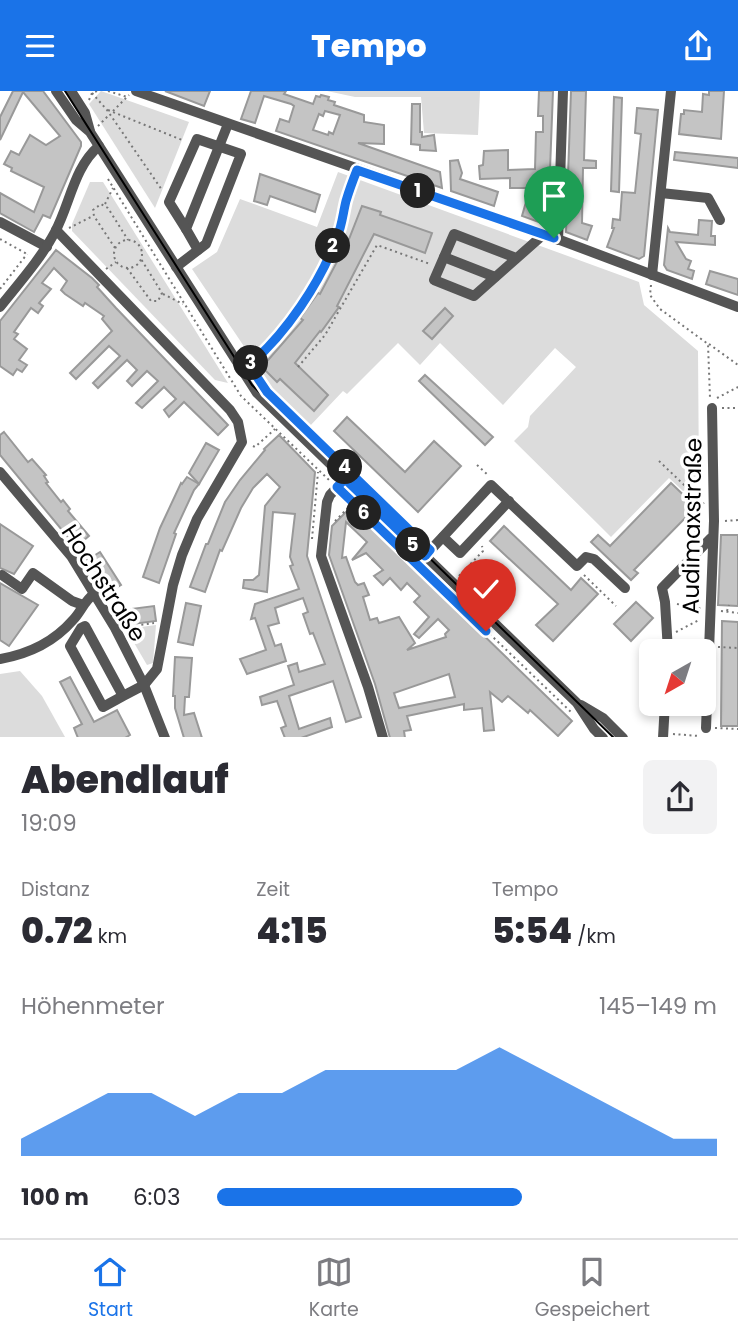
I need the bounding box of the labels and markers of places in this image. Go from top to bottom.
pin [524,166,584,238]
pin: 1 [400,173,436,209]
pin: 2 [316,229,350,263]
pin: 3 [233,345,268,381]
pin: 4 [328,449,362,485]
pin: 6 [346,495,382,531]
pin: 5 [396,527,430,563]
pin [456,559,516,631]

